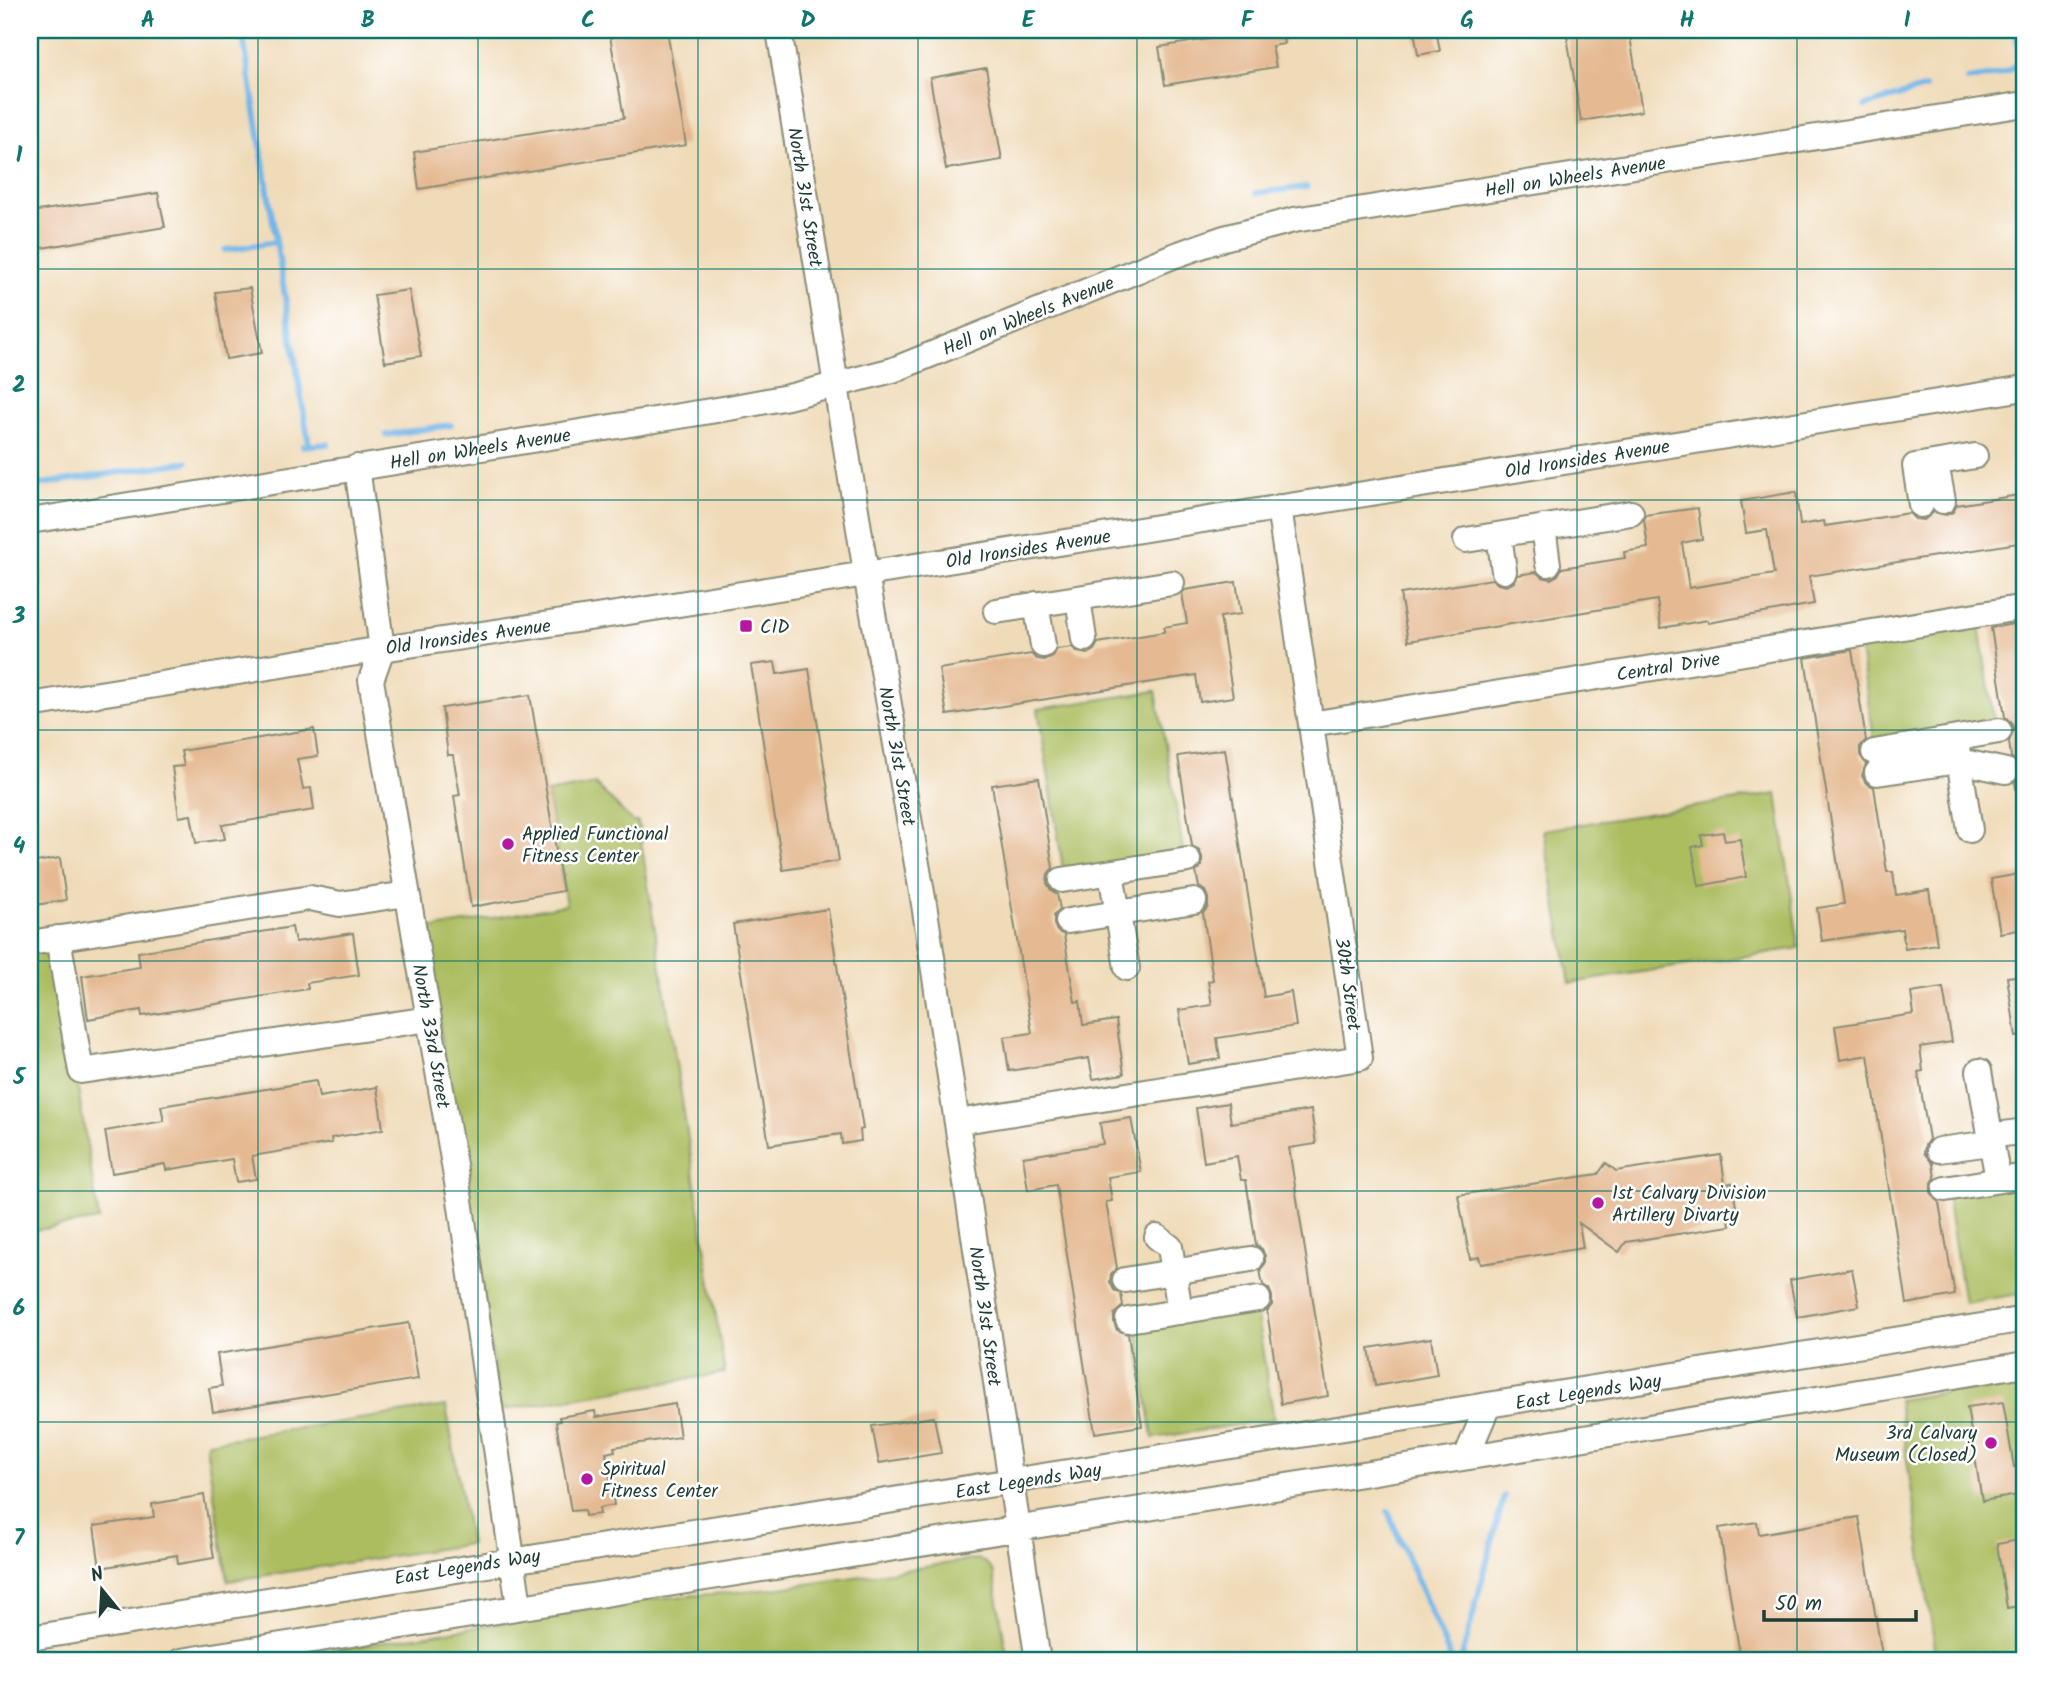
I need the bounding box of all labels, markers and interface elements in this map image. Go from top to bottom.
text: A [141,3,155,39]
text: B [361,3,375,39]
text: C [581,3,595,39]
text: D [800,3,816,39]
text: E [1022,3,1036,39]
text: F [1241,3,1255,39]
text: G [1460,3,1474,39]
text: H [1680,3,1695,39]
text: I [1903,3,1911,39]
street label: North 31st Street [778,125,830,270]
text: 1 [16,138,23,174]
street label: Hell on Wheels Avenue [1483,149,1668,207]
street label: Hell on Wheels Avenue [938,269,1120,365]
text: 2 [12,368,26,404]
street label: Hell on Wheels Avenue [388,421,573,479]
street label: Old Ironsides Avenue [1503,432,1672,488]
street label: Old Ironsides Avenue [944,522,1113,578]
text: 3 [12,599,26,635]
street label: Old Ironsides Avenue [384,611,553,664]
place label: CID [760,613,790,643]
marker: CID [738,618,754,634]
street label: Central Drive [1614,645,1723,691]
street label: North 31st Street [869,684,923,829]
place label: Applied Functional Fitness Center [522,820,669,872]
text: 4 [13,829,26,865]
marker: Applied Functional Fitness Center [500,836,516,852]
street label: 30th Street [1326,936,1368,1033]
street label: North 33rd Street [403,962,458,1112]
text: 5 [12,1060,27,1096]
place label: 1st Calvary Division Artillery Divarty [1612,1179,1766,1231]
marker: 1st Calvary Division Artillery Divarty [1590,1195,1606,1211]
street label: North 31st Street [959,1244,1009,1389]
text: 6 [13,1291,25,1327]
street label: East Legends Way [1513,1366,1665,1419]
place label: 3rd Calvary Museum (Closed) [1835,1419,1978,1471]
marker: 3rd Calvary Museum (Closed) [1983,1435,1999,1451]
place label: Spiritual Fitness Center [601,1455,719,1507]
street label: East Legends Way [953,1455,1105,1508]
marker: Spiritual Fitness Center [579,1471,595,1487]
text: 7 [14,1521,26,1557]
street label: East Legends Way [392,1541,544,1594]
north arrow [66,1554,136,1624]
text: N [87,1560,108,1592]
scale bar [1764,1579,1917,1623]
text: 50 m [1775,1588,1822,1621]

